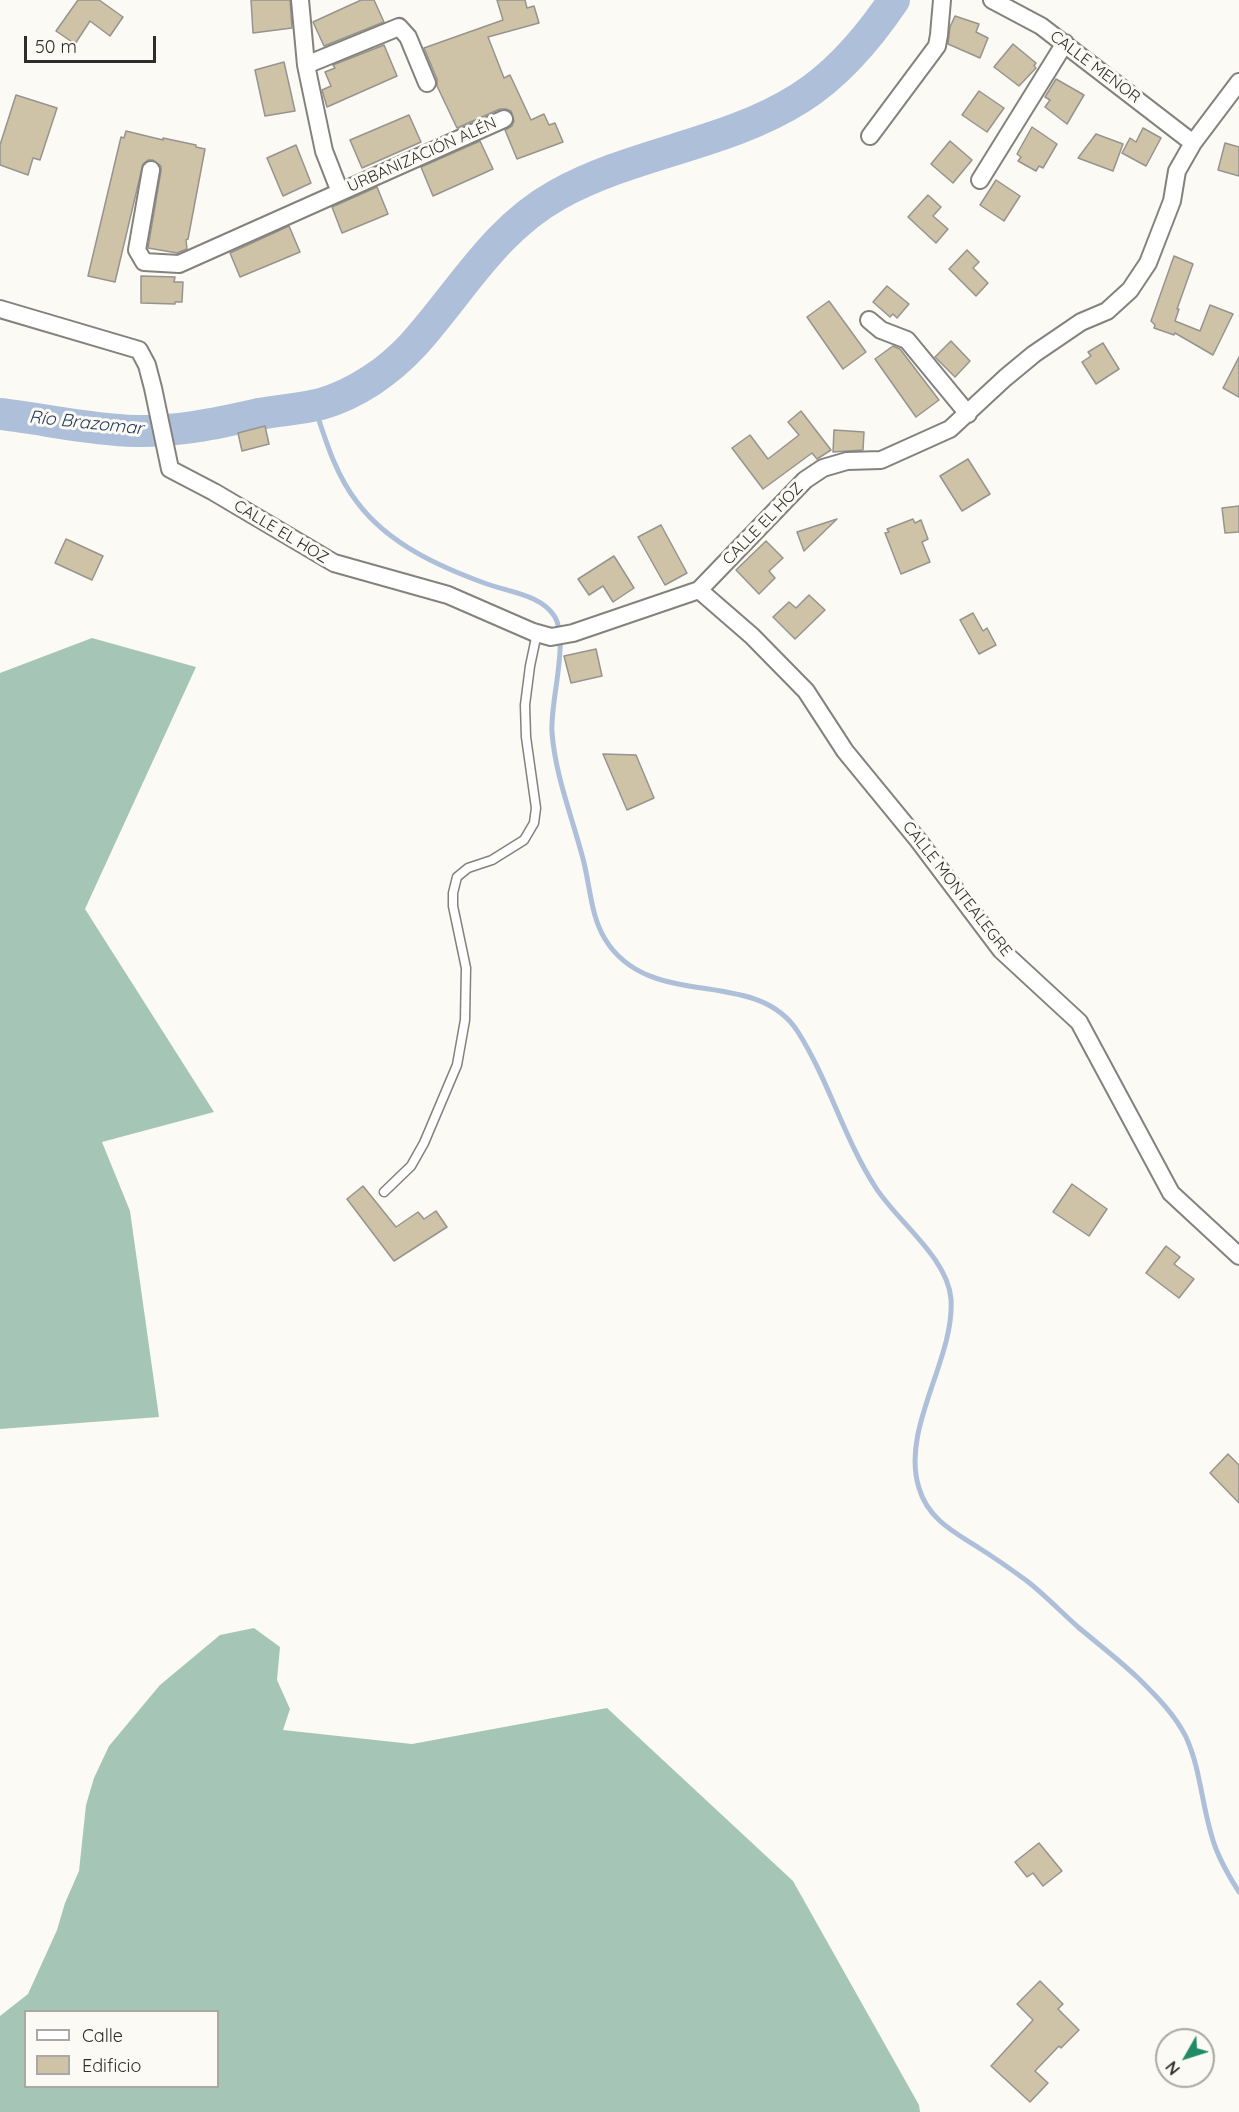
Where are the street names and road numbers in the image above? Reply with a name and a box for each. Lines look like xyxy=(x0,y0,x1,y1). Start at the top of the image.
street label: CALLE MENOR xyxy=(1046,27,1144,107)
street label: URBANIZACIÓN ALÉN xyxy=(344,113,500,197)
street label: CALLE EL HOZ xyxy=(719,479,807,569)
street label: CALLE EL HOZ xyxy=(230,496,332,568)
street label: CALLE MONTEALEGRE xyxy=(898,818,1016,960)

